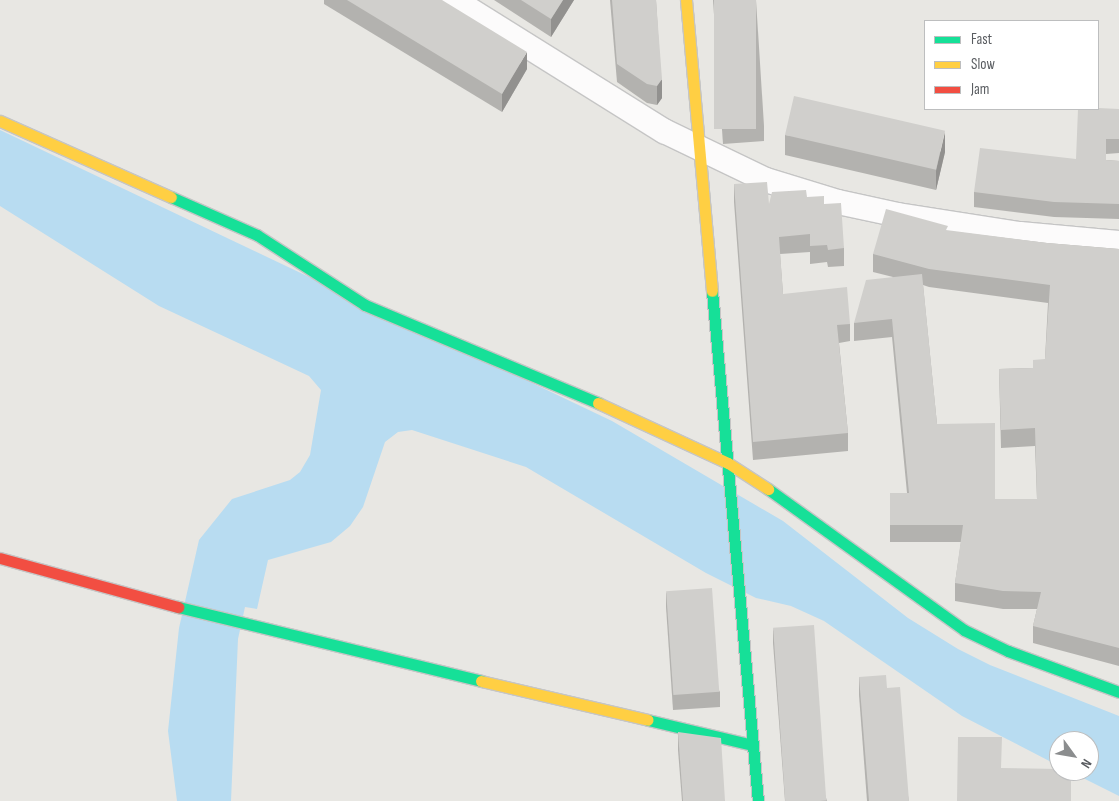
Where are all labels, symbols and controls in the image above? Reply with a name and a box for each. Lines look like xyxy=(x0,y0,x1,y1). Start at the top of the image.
legend xyxy=(924,20,1099,110)
text: Fast xyxy=(971,30,992,49)
text: Slow xyxy=(971,55,995,74)
text: Jam xyxy=(971,80,989,99)
north arrow xyxy=(1049,731,1099,781)
text: N xyxy=(1077,756,1095,771)

